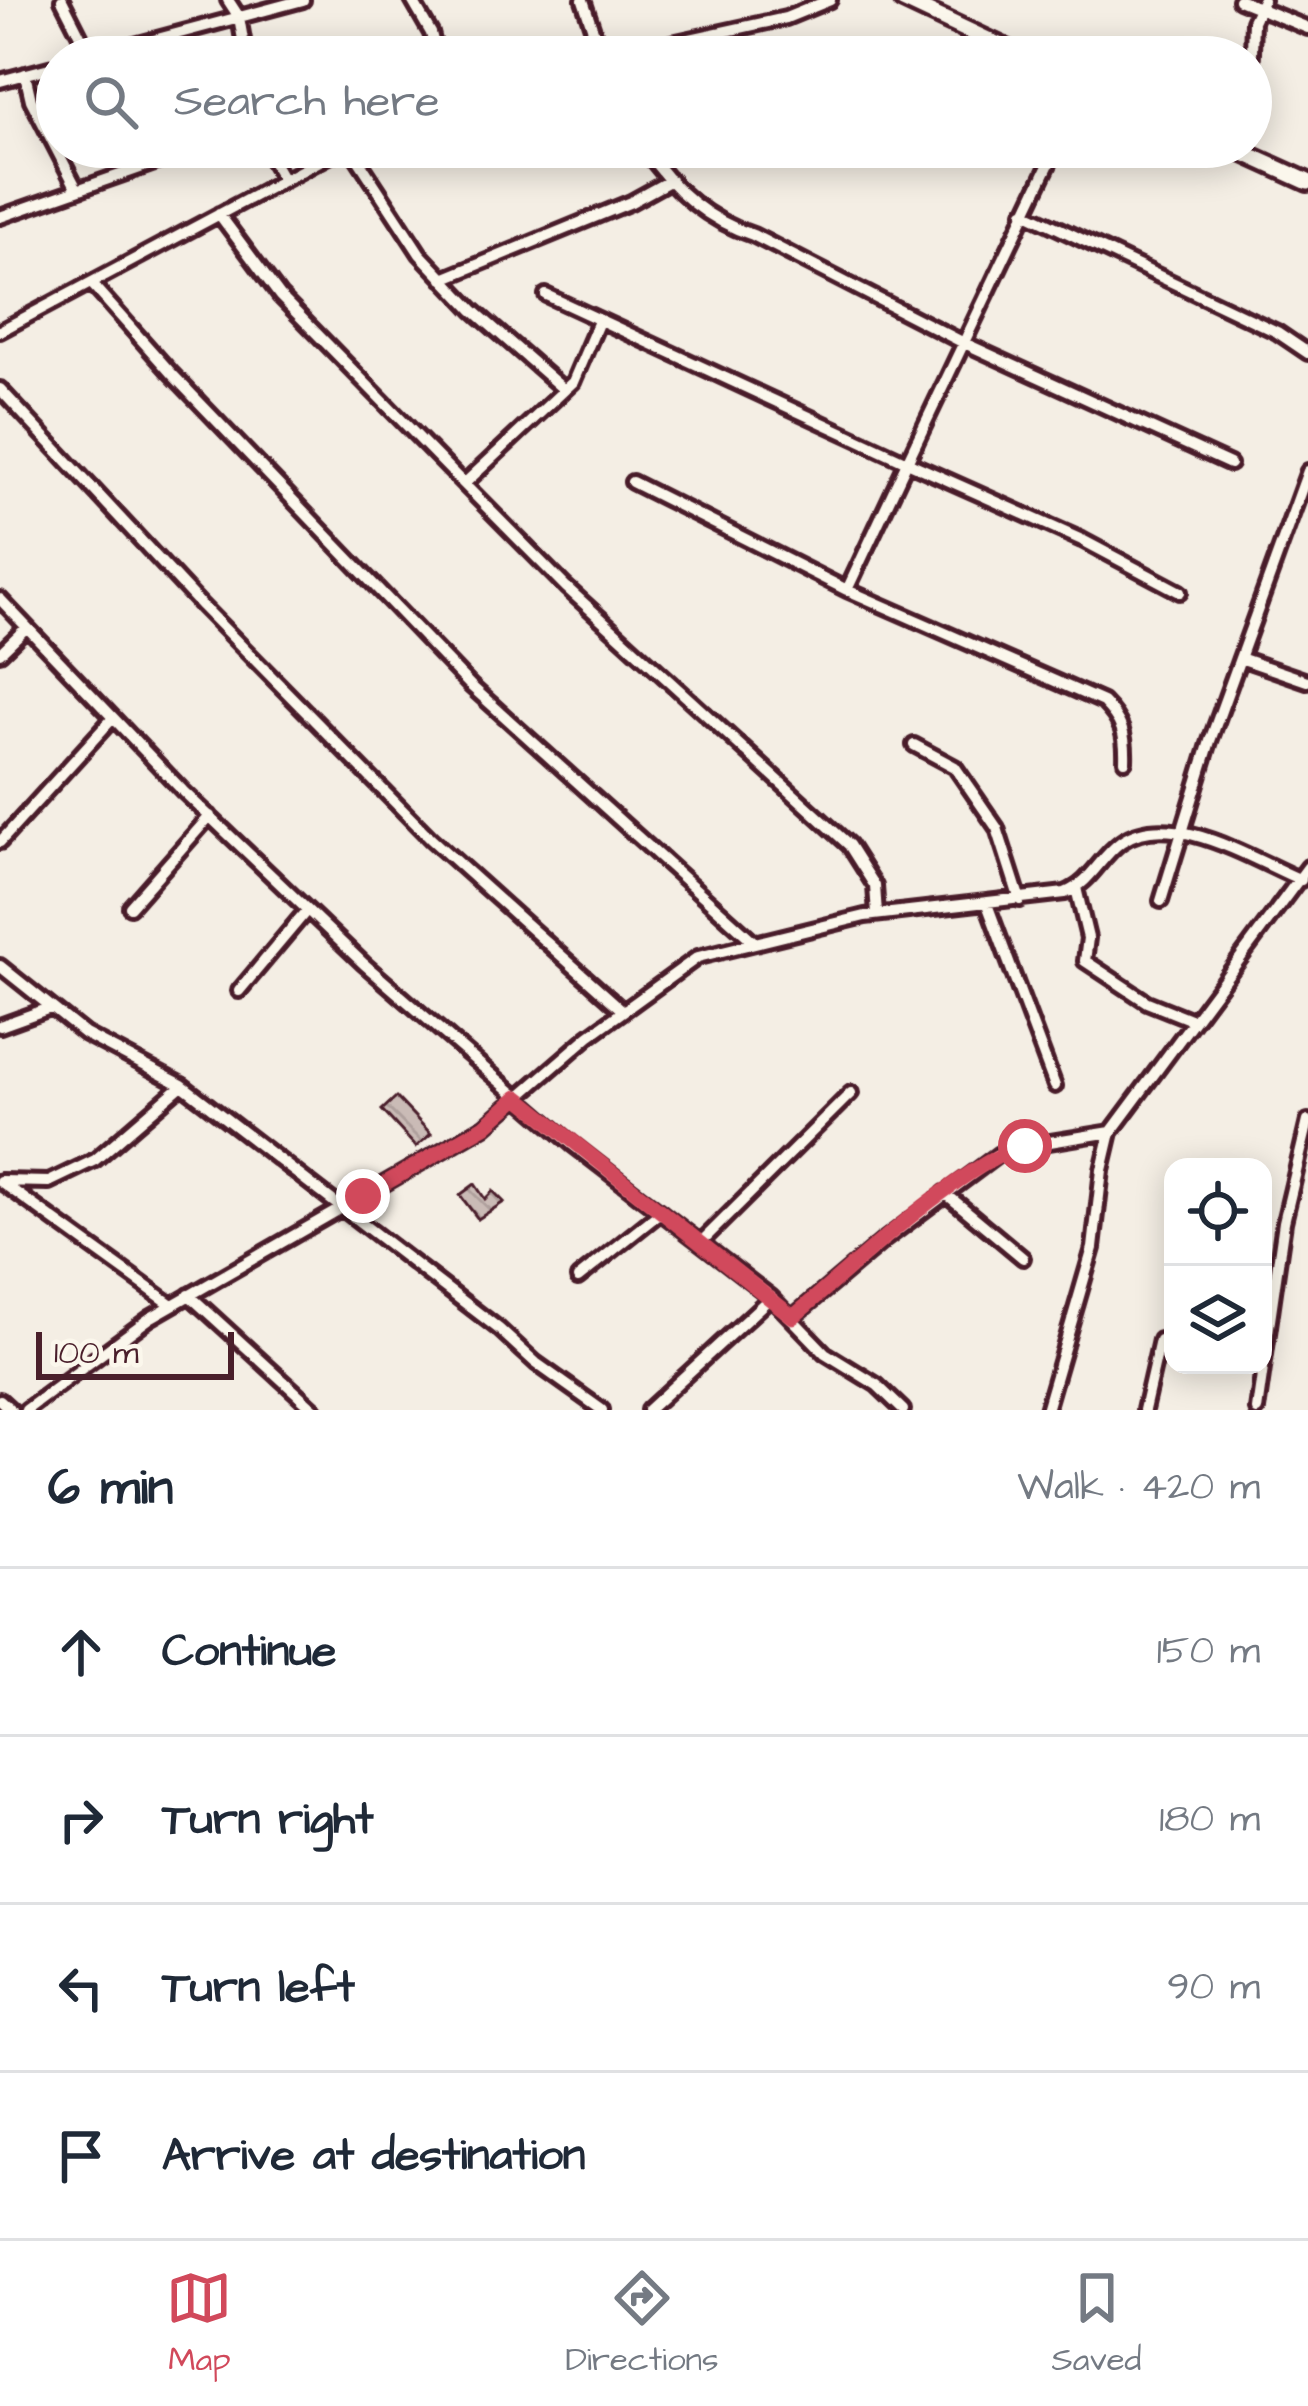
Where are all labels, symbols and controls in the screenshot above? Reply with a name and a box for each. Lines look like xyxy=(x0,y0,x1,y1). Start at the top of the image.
search box xyxy=(36,36,1272,168)
icon: search xyxy=(78,69,144,135)
text: Search here xyxy=(174,71,440,133)
route start xyxy=(998,1119,1052,1173)
map controls xyxy=(1164,1158,1272,1374)
button: locate xyxy=(1164,1158,1272,1266)
route end xyxy=(336,1169,390,1223)
button: layers xyxy=(1164,1266,1272,1374)
scale bar xyxy=(36,1326,234,1379)
text: 100 m xyxy=(54,1330,139,1376)
text: 6 min xyxy=(48,1453,173,1524)
text: Walk · 420 m xyxy=(1017,1461,1260,1515)
icon: ahead xyxy=(48,1619,114,1685)
text: Continue xyxy=(162,1621,336,1683)
text: 150 m xyxy=(1157,1625,1260,1679)
icon: right xyxy=(48,1787,114,1853)
text: Turn right xyxy=(162,1789,374,1851)
text: 180 m xyxy=(1159,1793,1260,1847)
icon: left xyxy=(48,1955,114,2021)
text: Turn left xyxy=(162,1957,355,2019)
text: 90 m xyxy=(1167,1961,1260,2015)
icon: arrive xyxy=(48,2123,114,2189)
text: Arrive at destination xyxy=(162,2125,585,2187)
tab: Map xyxy=(166,2265,232,2383)
tab: Directions xyxy=(565,2265,719,2383)
tab: Saved xyxy=(1052,2265,1142,2383)

